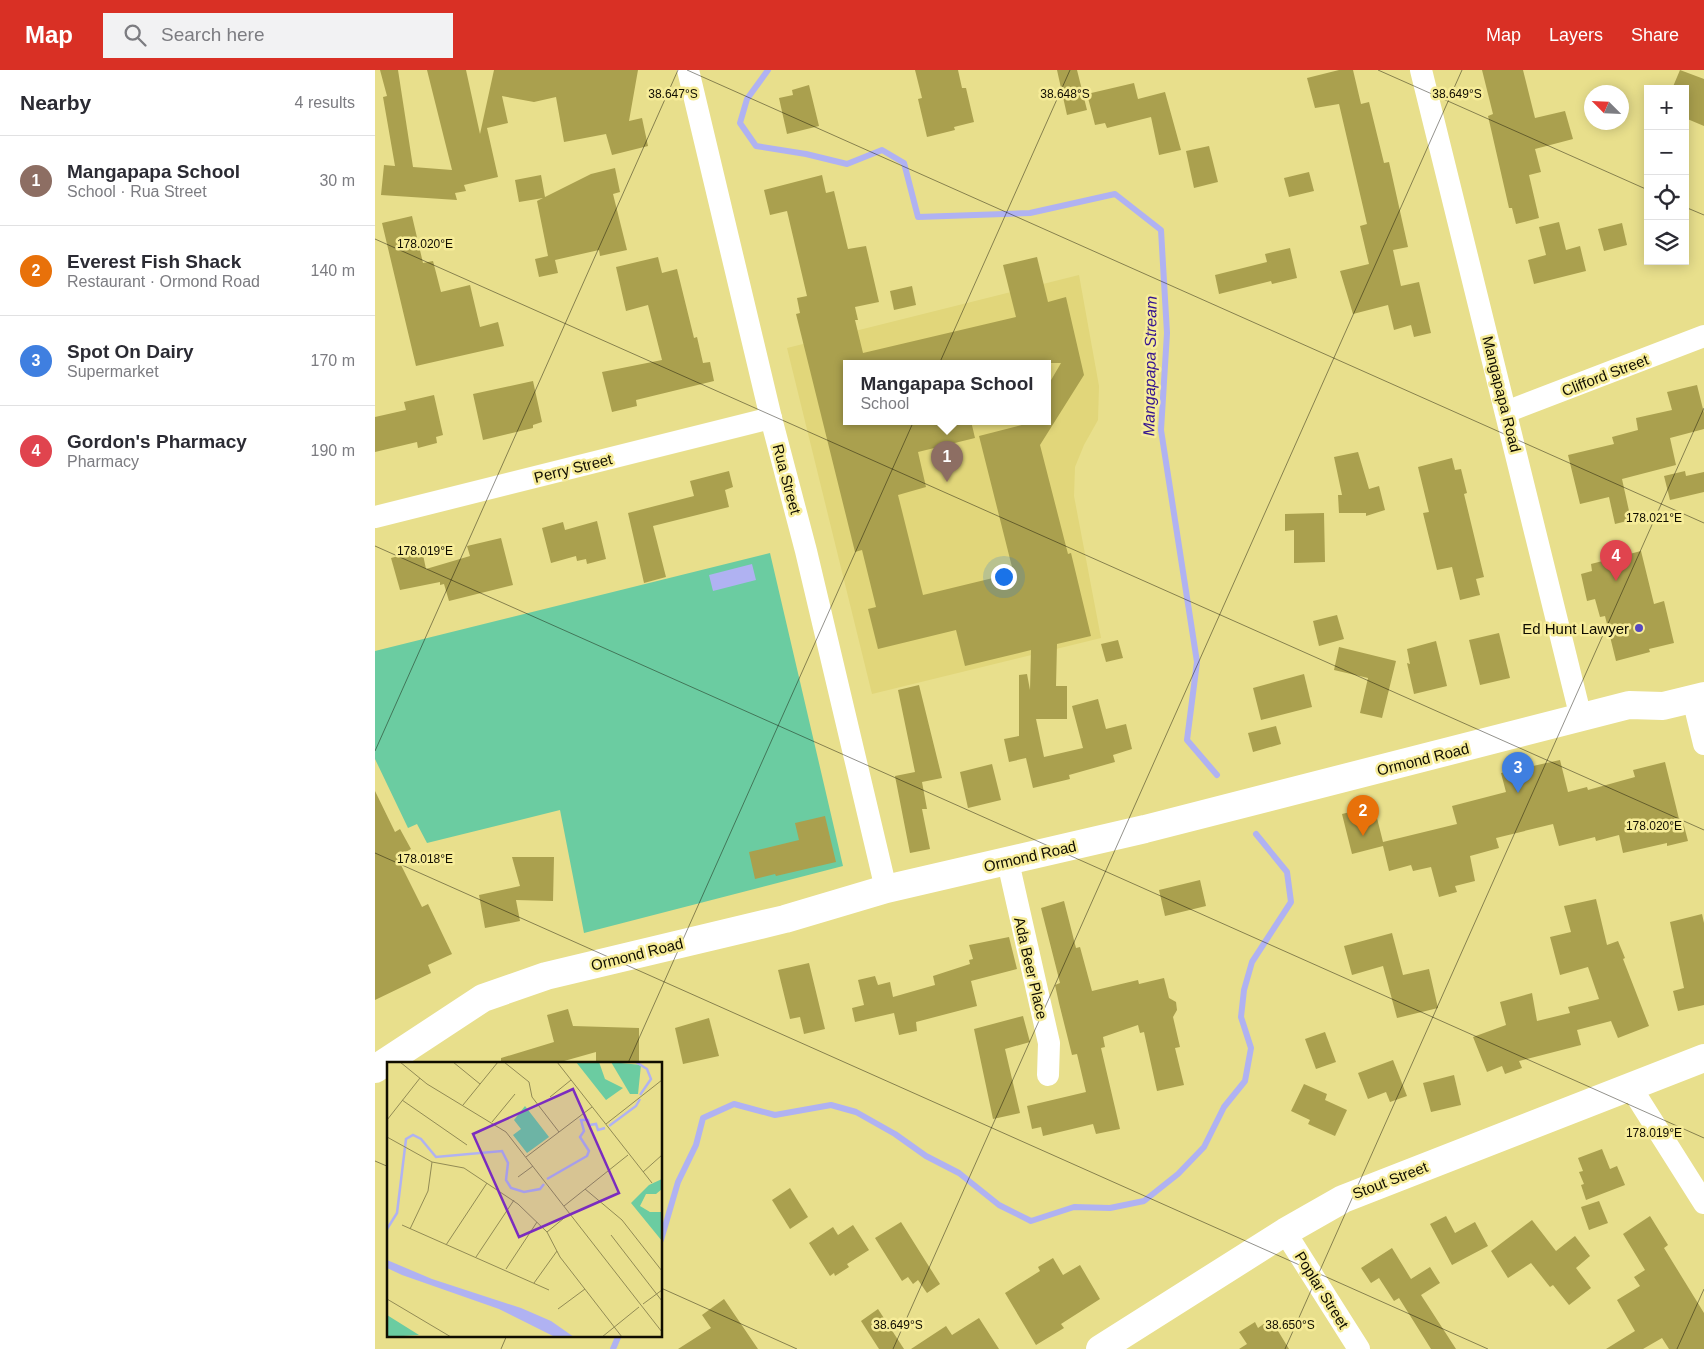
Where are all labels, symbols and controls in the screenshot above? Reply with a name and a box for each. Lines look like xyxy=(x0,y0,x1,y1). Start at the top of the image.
search box xyxy=(103,13,453,58)
text: Map xyxy=(25,21,73,48)
icon: search xyxy=(121,21,149,49)
text: Search here xyxy=(161,24,265,45)
text: Map xyxy=(1486,25,1521,45)
text: Layers xyxy=(1549,25,1603,45)
text: Share xyxy=(1631,25,1679,45)
north arrow xyxy=(1584,85,1629,130)
map controls xyxy=(1644,85,1689,265)
button: + xyxy=(1644,85,1689,130)
text: 38.647°S xyxy=(648,87,698,101)
text: 38.648°S xyxy=(1040,87,1090,101)
text: 38.649°S xyxy=(1432,87,1482,101)
text: Nearby xyxy=(20,91,91,114)
text: 4 results xyxy=(295,94,355,111)
button: − xyxy=(1644,130,1689,175)
text: Mangapapa School xyxy=(67,161,240,182)
text: 1 xyxy=(32,172,40,189)
text: 30 m xyxy=(319,172,355,189)
button: locate xyxy=(1644,175,1689,220)
text: School · Rua Street xyxy=(67,183,207,200)
button: layers xyxy=(1644,220,1689,265)
text: 178.020°E xyxy=(397,237,453,251)
text: Everest Fish Shack xyxy=(67,251,241,272)
text: 2 xyxy=(32,262,40,279)
text: 140 m xyxy=(311,262,355,279)
text: Restaurant · Ormond Road xyxy=(67,273,260,290)
water label: Mangapapa Stream xyxy=(1140,296,1160,436)
street label: Mangapapa Road xyxy=(1479,334,1525,454)
text: Spot On Dairy xyxy=(67,341,194,362)
street label: Clifford Street xyxy=(1559,350,1651,399)
text: 3 xyxy=(32,352,40,369)
text: 170 m xyxy=(311,352,355,369)
popup xyxy=(843,360,1051,425)
text: Supermarket xyxy=(67,363,159,380)
text: Mangapapa School xyxy=(860,373,1034,394)
text: School xyxy=(860,395,909,412)
text: Gordon's Pharmacy xyxy=(67,431,247,452)
pin: 1 xyxy=(931,441,963,482)
text: 4 xyxy=(32,442,40,459)
text: 190 m xyxy=(311,442,355,459)
street label: Rua Street xyxy=(770,442,805,517)
street label: Perry Street xyxy=(532,450,615,486)
text: Pharmacy xyxy=(67,453,139,470)
text: 178.021°E xyxy=(1626,511,1682,525)
pin: 4 xyxy=(1600,540,1632,581)
text: 178.019°E xyxy=(397,544,453,558)
your location xyxy=(991,564,1017,590)
place label: Ed Hunt Lawyer xyxy=(1522,620,1629,637)
marker: Ed Hunt Lawyer xyxy=(1633,622,1645,634)
street label: Ormond Road xyxy=(1375,739,1471,779)
pin: 3 xyxy=(1502,752,1534,793)
pin: 2 xyxy=(1347,795,1379,836)
text: 178.020°E xyxy=(1626,819,1682,833)
street label: Ormond Road xyxy=(982,837,1078,875)
text: 178.018°E xyxy=(397,852,453,866)
street label: Ada Beer Place xyxy=(1011,915,1051,1021)
street label: Ormond Road xyxy=(589,934,685,974)
inset map xyxy=(387,1062,663,1336)
text: 178.019°E xyxy=(1626,1126,1682,1140)
street label: Stout Street xyxy=(1350,1158,1431,1202)
street label: Poplar Street xyxy=(1292,1248,1353,1332)
text: 38.649°S xyxy=(873,1318,923,1332)
text: 38.650°S xyxy=(1265,1318,1315,1332)

